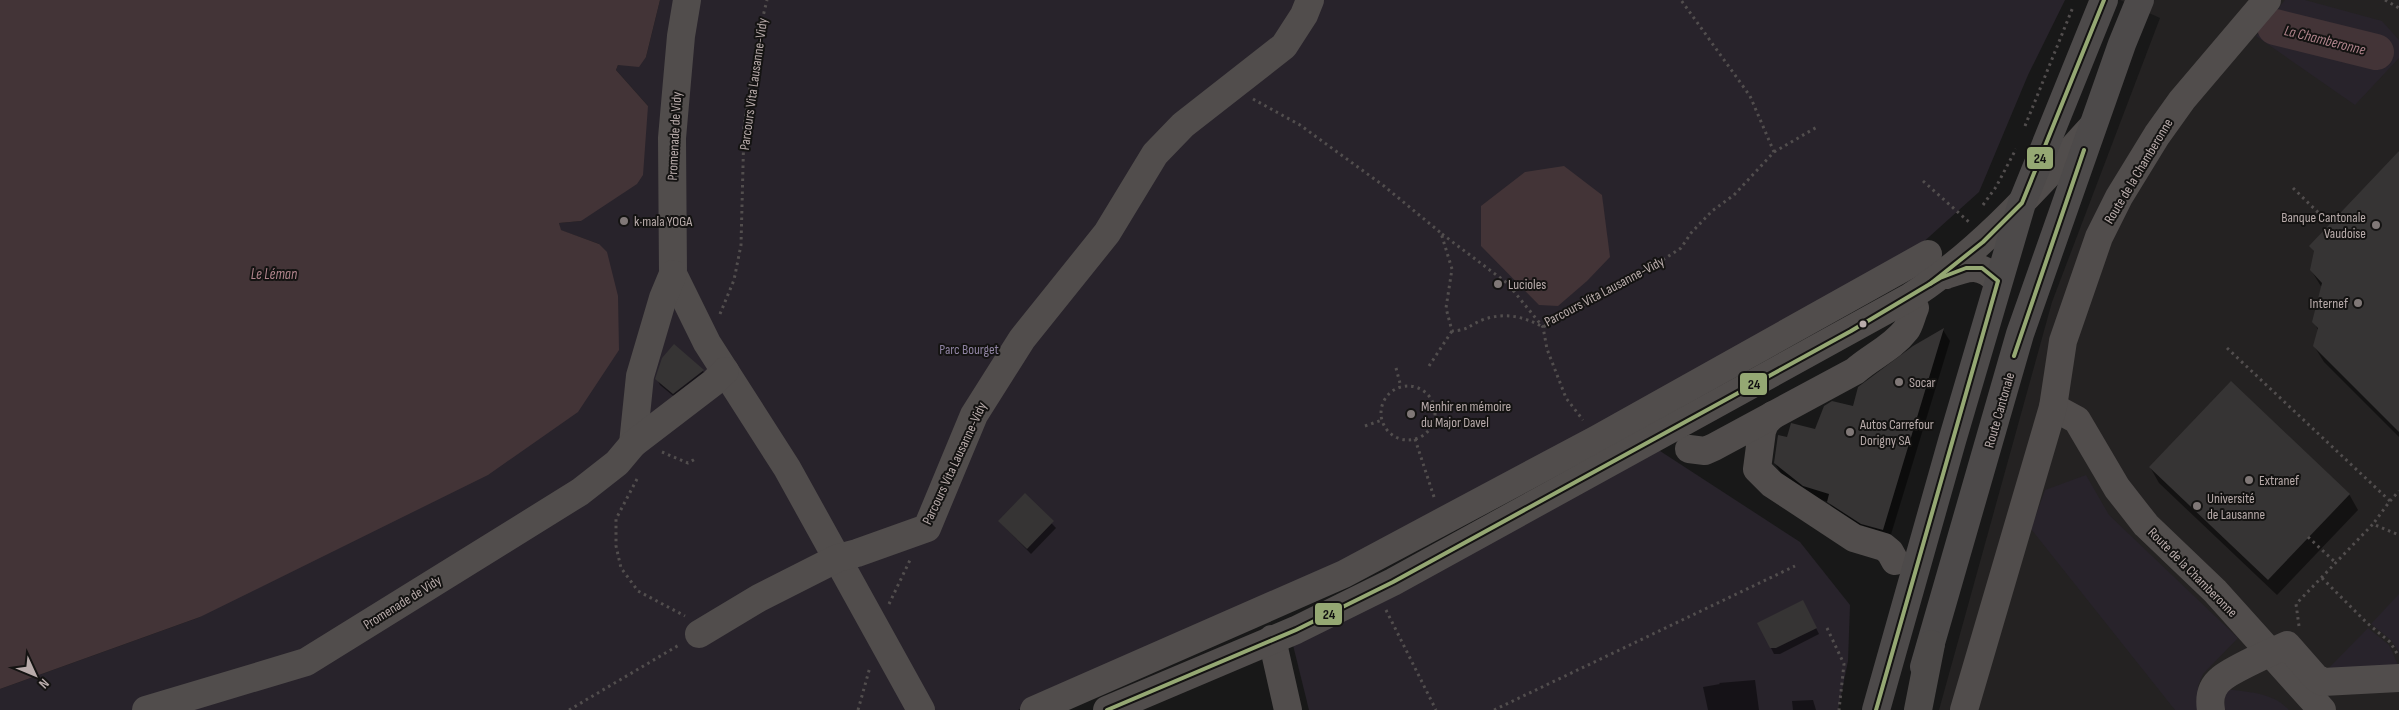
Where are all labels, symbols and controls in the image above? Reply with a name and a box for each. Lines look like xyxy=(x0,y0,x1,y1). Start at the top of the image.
street label: Parcours Vita Lausanne-Vidy xyxy=(736,16,771,151)
water label: La Chamberonne xyxy=(2282,21,2368,60)
street label: Promenade de Vidy xyxy=(664,91,685,181)
street label: Route de la Chamberonne xyxy=(2100,116,2177,227)
line badge: 24 xyxy=(2026,146,2054,170)
text: 24 xyxy=(2034,150,2047,167)
place label: Banque Cantonale Vaudoise xyxy=(2281,209,2366,242)
place label: k·mala YOGA xyxy=(634,213,693,230)
marker: k·mala YOGA xyxy=(618,215,630,227)
marker: Banque Cantonale Vaudoise xyxy=(2370,219,2382,231)
street label: Parcours Vita Lausanne-Vidy xyxy=(1541,252,1668,330)
water label: Le Léman xyxy=(251,265,297,284)
place label: Lucioles xyxy=(1508,276,1546,293)
marker: Lucioles xyxy=(1492,278,1504,290)
place label: Internef xyxy=(2310,295,2349,312)
marker: Internef xyxy=(2352,297,2364,309)
unlabelled marker xyxy=(1858,319,1868,329)
park label: Parc Bourget xyxy=(939,341,999,358)
street label: Route Cantonale xyxy=(1981,371,2018,450)
line badge: 24 xyxy=(1739,372,1768,396)
place label: Socar xyxy=(1909,374,1936,391)
text: 24 xyxy=(1748,376,1761,393)
marker: Socar xyxy=(1893,376,1905,388)
place label: Menhir en mémoire du Major Davel xyxy=(1421,398,1511,431)
street label: Parcours Vita Lausanne-Vidy xyxy=(919,399,991,527)
marker: Menhir en mémoire du Major Davel xyxy=(1405,408,1417,420)
place label: Autos Carrefour Dorigny SA xyxy=(1859,416,1934,449)
marker: Autos Carrefour Dorigny SA xyxy=(1844,426,1856,438)
place label: Extranef xyxy=(2259,472,2300,489)
marker: Extranef xyxy=(2243,474,2255,486)
place label: Université de Lausanne xyxy=(2207,490,2265,523)
marker: Université de Lausanne xyxy=(2191,500,2203,512)
street label: Route de la Chamberonne xyxy=(2144,524,2241,621)
street label: Promenade de Vidy xyxy=(360,571,445,633)
line badge: 24 xyxy=(1314,602,1343,626)
text: 24 xyxy=(1323,606,1336,623)
north arrow xyxy=(10,650,60,700)
text: N xyxy=(35,675,53,692)

